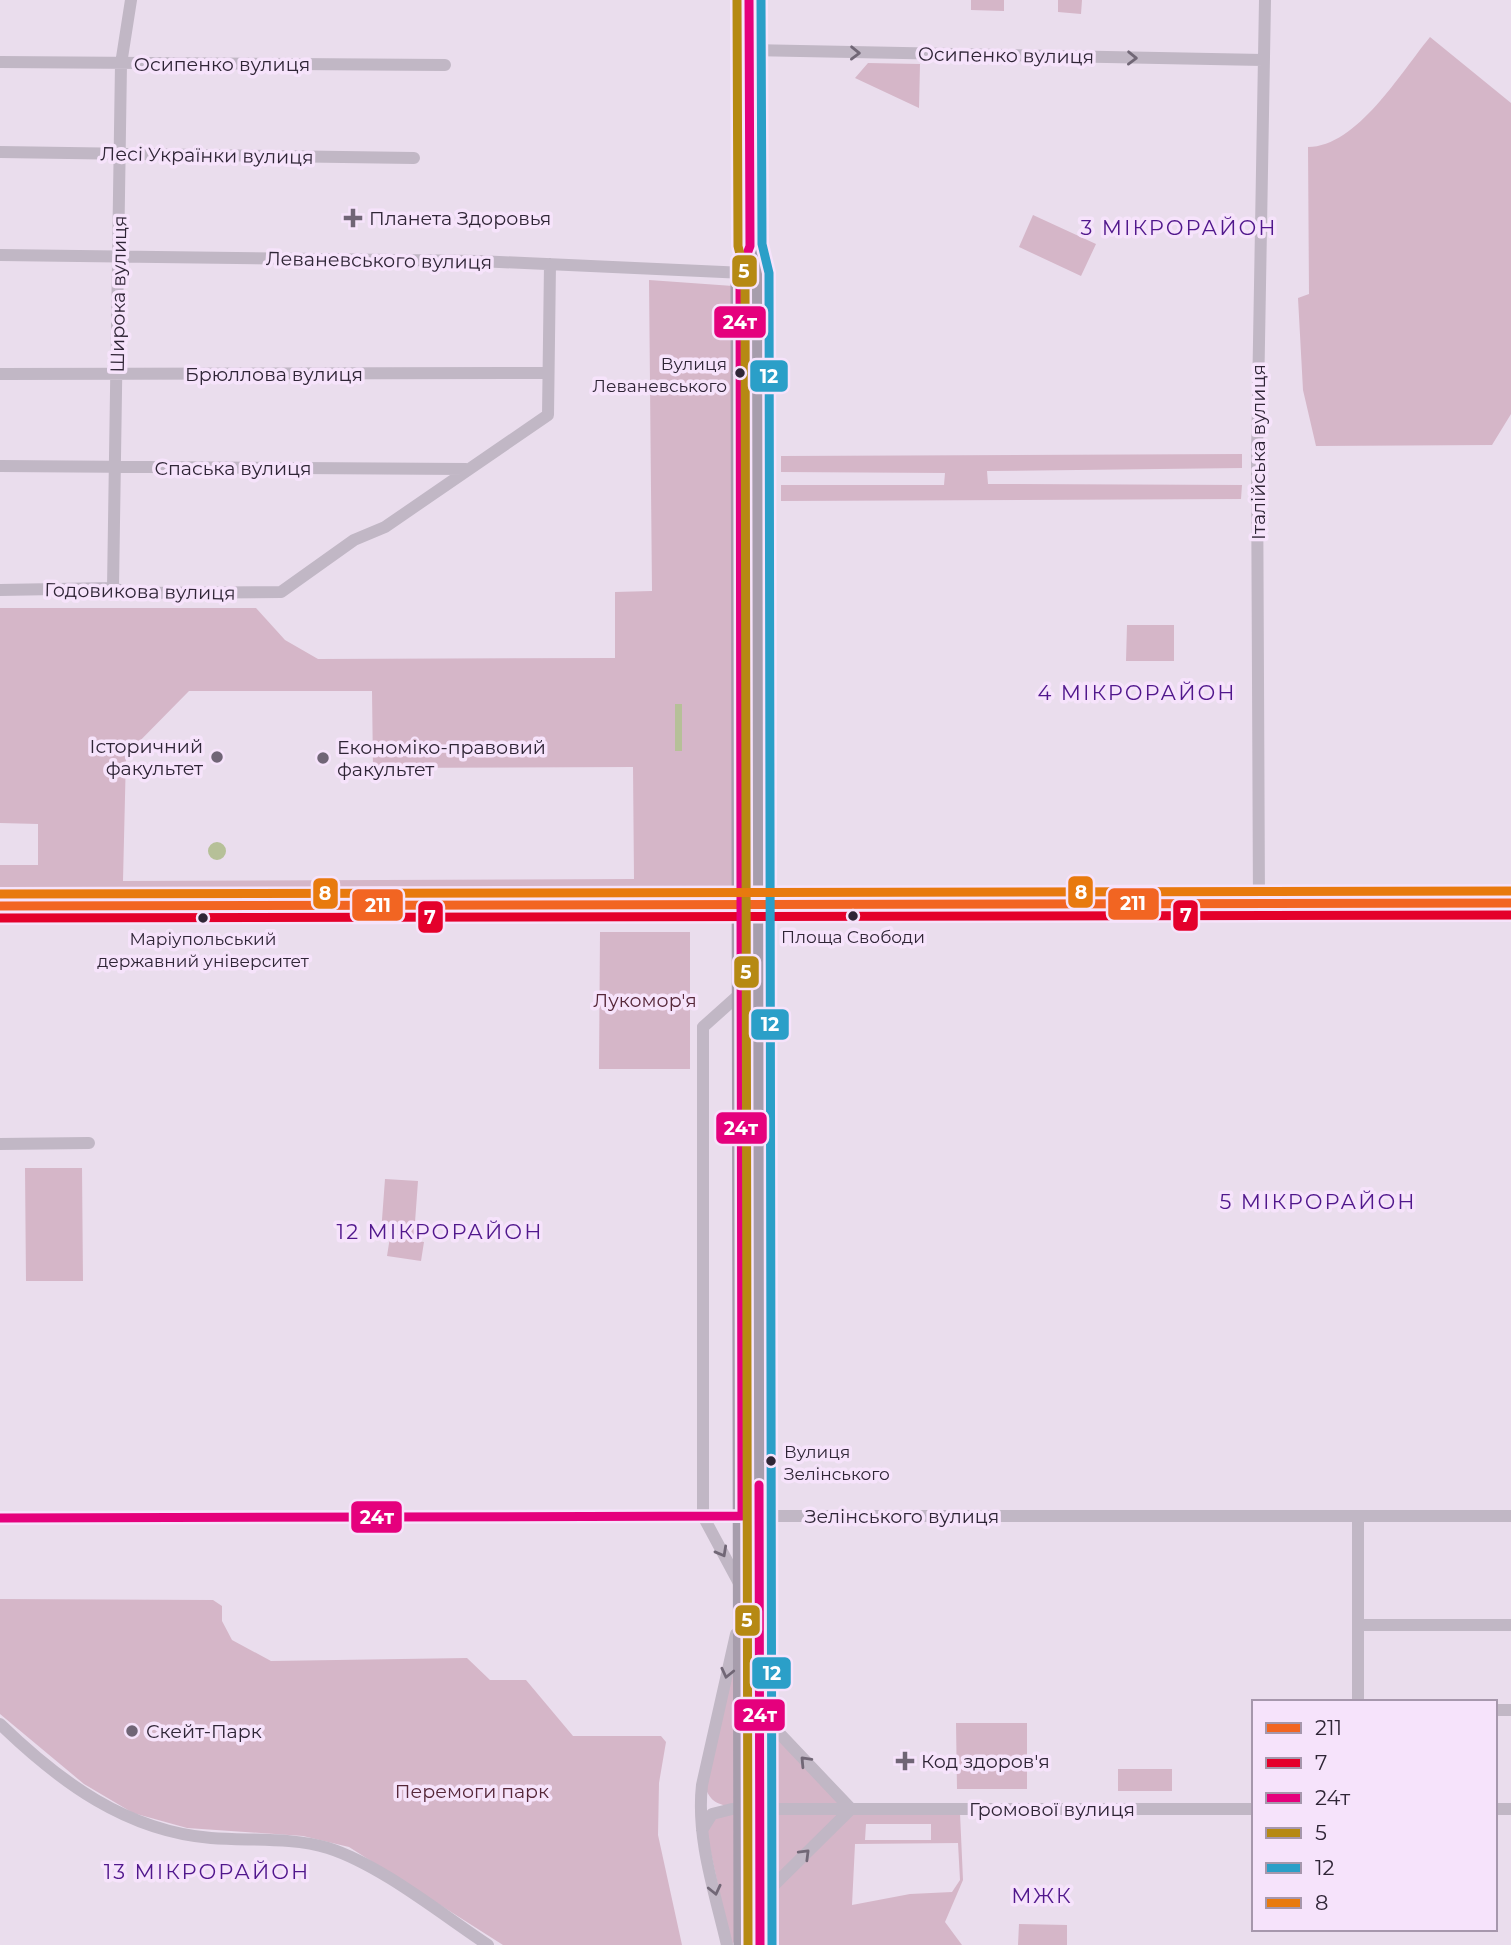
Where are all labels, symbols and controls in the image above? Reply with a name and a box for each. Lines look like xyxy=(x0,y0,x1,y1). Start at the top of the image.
street label: Осипенко вулиця xyxy=(918,42,1094,69)
one-way arrow xyxy=(850,45,861,60)
one-way arrow xyxy=(1127,50,1137,66)
street label: Осипенко вулиця xyxy=(134,53,310,76)
street label: Лесі Українки вулиця xyxy=(100,142,314,169)
place label: Планета Здоровья xyxy=(369,207,551,230)
marker: Планета Здоровья xyxy=(343,208,363,228)
street label: Широка вулиця xyxy=(106,215,131,373)
district label: 3 МІКРОРАЙОН xyxy=(1080,215,1278,240)
street label: Леваневського вулиця xyxy=(266,247,492,274)
line badge: 5 xyxy=(731,254,758,288)
text: 5 xyxy=(738,260,750,283)
line badge: 24т xyxy=(713,305,767,339)
text: 24т xyxy=(723,311,758,334)
place label: Вулиця Леваневського xyxy=(593,354,727,396)
line badge: 12 xyxy=(749,359,789,393)
street label: Брюллова вулиця xyxy=(185,363,363,386)
street label: Італійська вулиця xyxy=(1247,364,1270,540)
text: 12 xyxy=(760,365,778,388)
marker: Вулиця Леваневського xyxy=(733,366,747,380)
street label: Спаська вулиця xyxy=(154,457,312,480)
street label: Годовикова вулиця xyxy=(44,578,236,605)
district label: 4 МІКРОРАЙОН xyxy=(1037,680,1237,705)
place label: Історичний факультет xyxy=(90,735,203,780)
place label: Економіко-правовий факультет xyxy=(337,736,546,781)
marker: Історичний факультет xyxy=(209,749,225,765)
marker: Економіко-правовий факультет xyxy=(315,750,331,766)
line badge: 8 xyxy=(1067,875,1094,909)
line badge: 8 xyxy=(312,877,339,910)
text: 8 xyxy=(1075,881,1087,904)
text: 8 xyxy=(319,882,331,905)
line badge: 211 xyxy=(1107,887,1160,921)
line badge: 211 xyxy=(351,888,404,922)
text: 211 xyxy=(1120,892,1146,915)
text: 211 xyxy=(365,894,391,917)
line badge: 7 xyxy=(1172,899,1199,932)
line badge: 7 xyxy=(417,900,444,934)
text: 7 xyxy=(1180,904,1192,927)
text: 7 xyxy=(424,906,436,929)
marker: Площа Свободи xyxy=(846,909,860,923)
marker: Маріупольський державний університет xyxy=(196,911,210,925)
place label: Площа Свободи xyxy=(781,927,925,947)
place label: Маріупольський державний університет xyxy=(97,929,309,971)
line badge: 5 xyxy=(733,955,760,989)
text: 5 xyxy=(740,961,752,984)
park label: Лукомор'я xyxy=(593,989,697,1012)
line badge: 12 xyxy=(750,1008,790,1041)
text: 12 xyxy=(761,1013,779,1036)
line badge: 24т xyxy=(715,1111,768,1145)
text: 24т xyxy=(724,1117,759,1140)
district label: 5 МІКРОРАЙОН xyxy=(1219,1189,1417,1214)
district label: 12 МІКРОРАЙОН xyxy=(337,1219,543,1244)
place label: Вулиця Зелінського xyxy=(784,1442,890,1484)
marker: Вулиця Зелінського xyxy=(764,1454,778,1468)
line badge: 24т xyxy=(350,1500,403,1534)
street label: Зелінського вулиця xyxy=(805,1505,999,1528)
text: 24т xyxy=(360,1506,395,1529)
one-way arrow xyxy=(714,1545,728,1558)
line badge: 5 xyxy=(734,1604,761,1637)
text: 5 xyxy=(741,1609,753,1632)
line badge: 12 xyxy=(751,1656,792,1690)
text: 12 xyxy=(763,1662,781,1685)
one-way arrow xyxy=(721,1667,736,1679)
line badge: 24т xyxy=(733,1698,786,1732)
legend xyxy=(1252,1700,1497,1931)
text: 24т xyxy=(743,1704,778,1727)
text: 211 xyxy=(1315,1715,1342,1740)
place label: Скейт-Парк xyxy=(146,1720,262,1743)
marker: Скейт-Парк xyxy=(124,1723,140,1739)
place label: Код здоров'я xyxy=(921,1750,1050,1773)
text: 7 xyxy=(1315,1750,1327,1775)
marker: Код здоров'я xyxy=(895,1751,915,1771)
one-way arrow xyxy=(801,1756,814,1769)
park label: Перемоги парк xyxy=(395,1780,549,1803)
text: 24т xyxy=(1315,1785,1350,1810)
street label: Громової вулиця xyxy=(969,1798,1135,1821)
text: 5 xyxy=(1315,1820,1327,1845)
one-way arrow xyxy=(797,1850,810,1863)
text: 12 xyxy=(1315,1855,1335,1880)
district label: 13 МІКРОРАЙОН xyxy=(104,1859,310,1884)
one-way arrow xyxy=(706,1883,721,1895)
district label: МЖК xyxy=(1011,1883,1073,1908)
text: 8 xyxy=(1315,1890,1328,1915)

